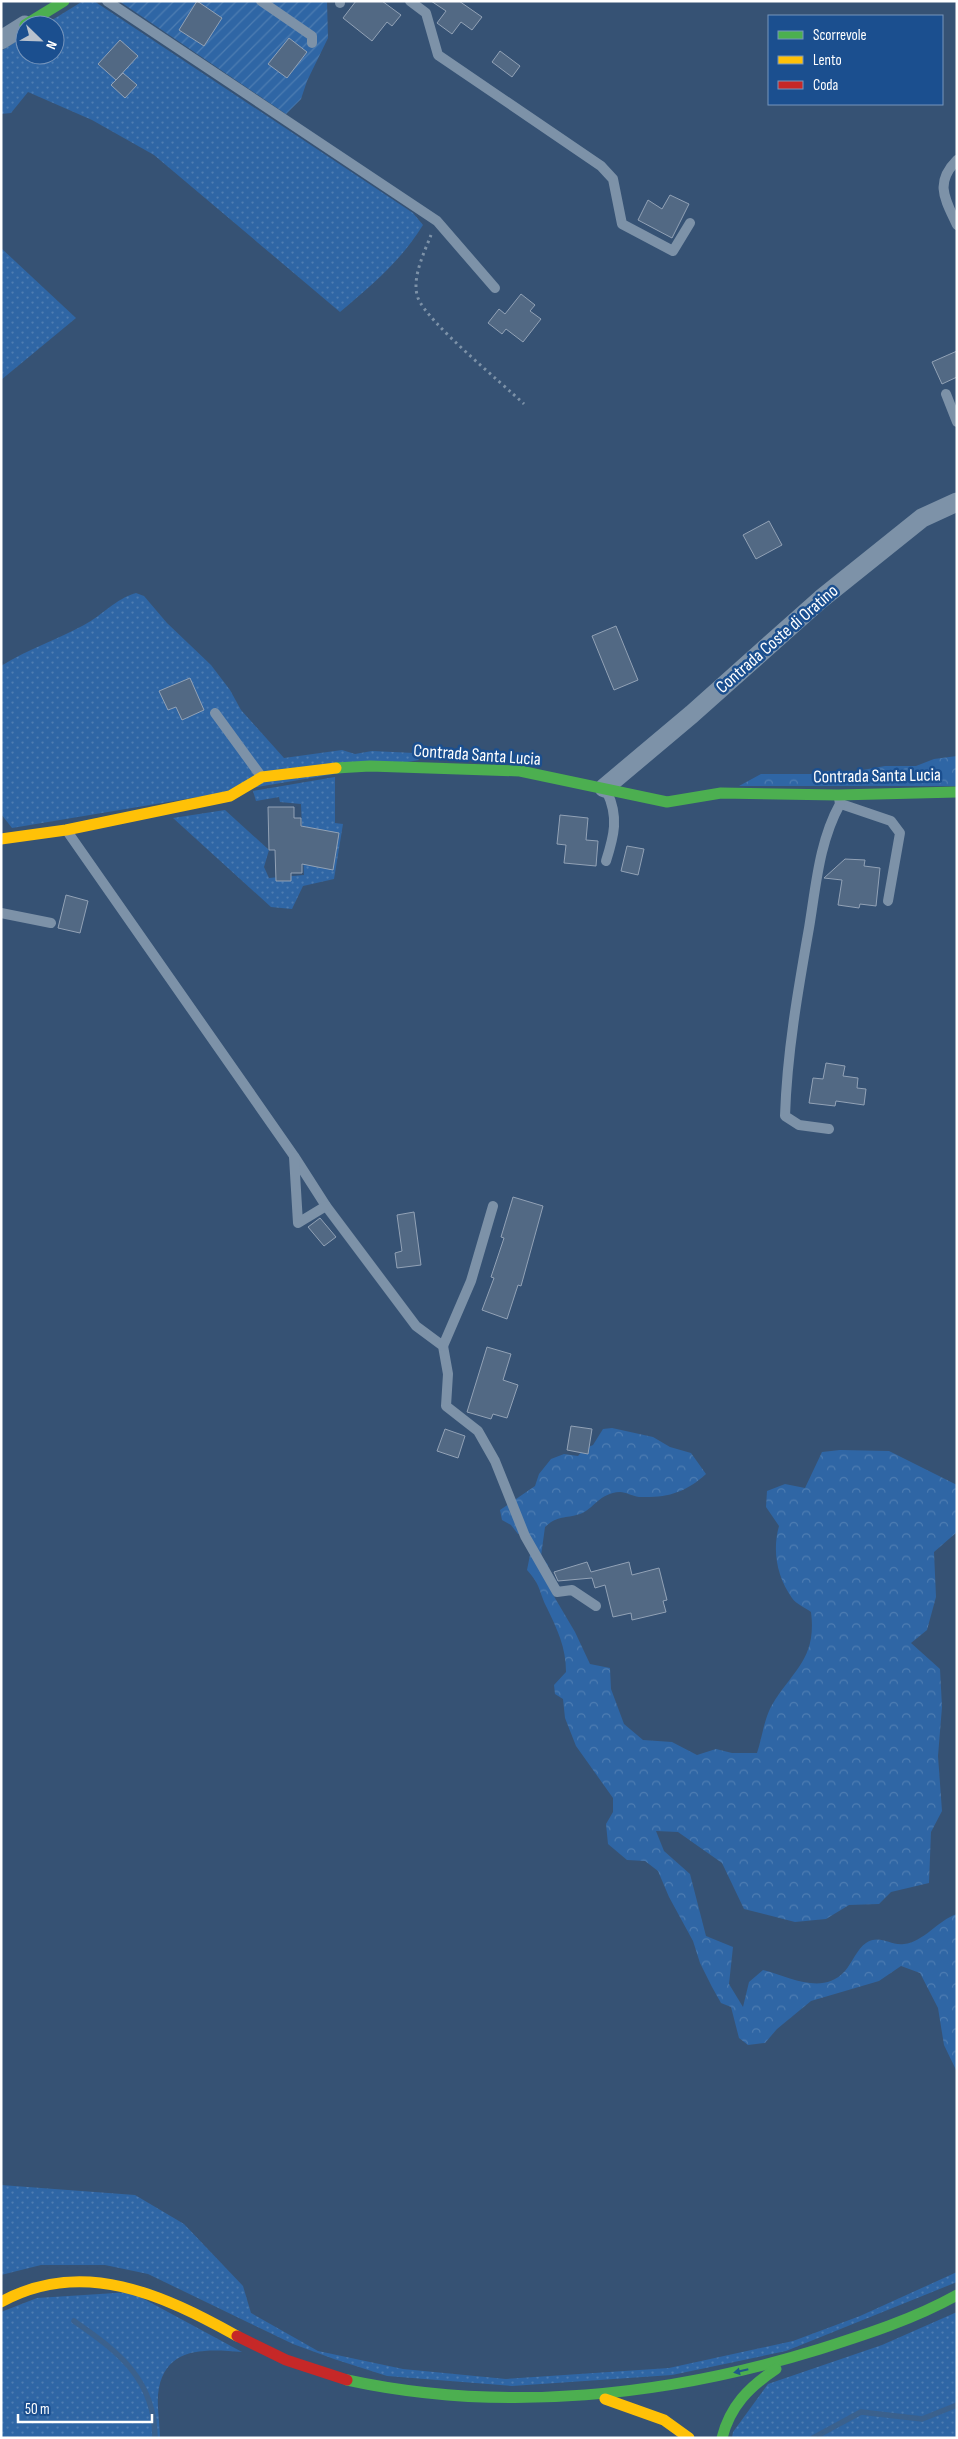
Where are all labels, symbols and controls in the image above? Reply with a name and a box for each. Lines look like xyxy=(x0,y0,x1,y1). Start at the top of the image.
north arrow xyxy=(15,15,65,65)
legend xyxy=(768,15,943,105)
text: Scorrevole xyxy=(813,26,867,45)
text: N xyxy=(42,38,61,52)
text: Lento xyxy=(813,51,842,70)
text: Coda xyxy=(813,76,839,95)
street label: Contrada Coste di Oratino xyxy=(712,580,842,698)
street label: Contrada Santa Lucia xyxy=(413,740,542,770)
street label: Contrada Santa Lucia xyxy=(813,764,941,788)
one-way arrow xyxy=(733,2367,748,2375)
scale bar xyxy=(18,2392,151,2424)
text: 50 m xyxy=(25,2400,50,2419)

